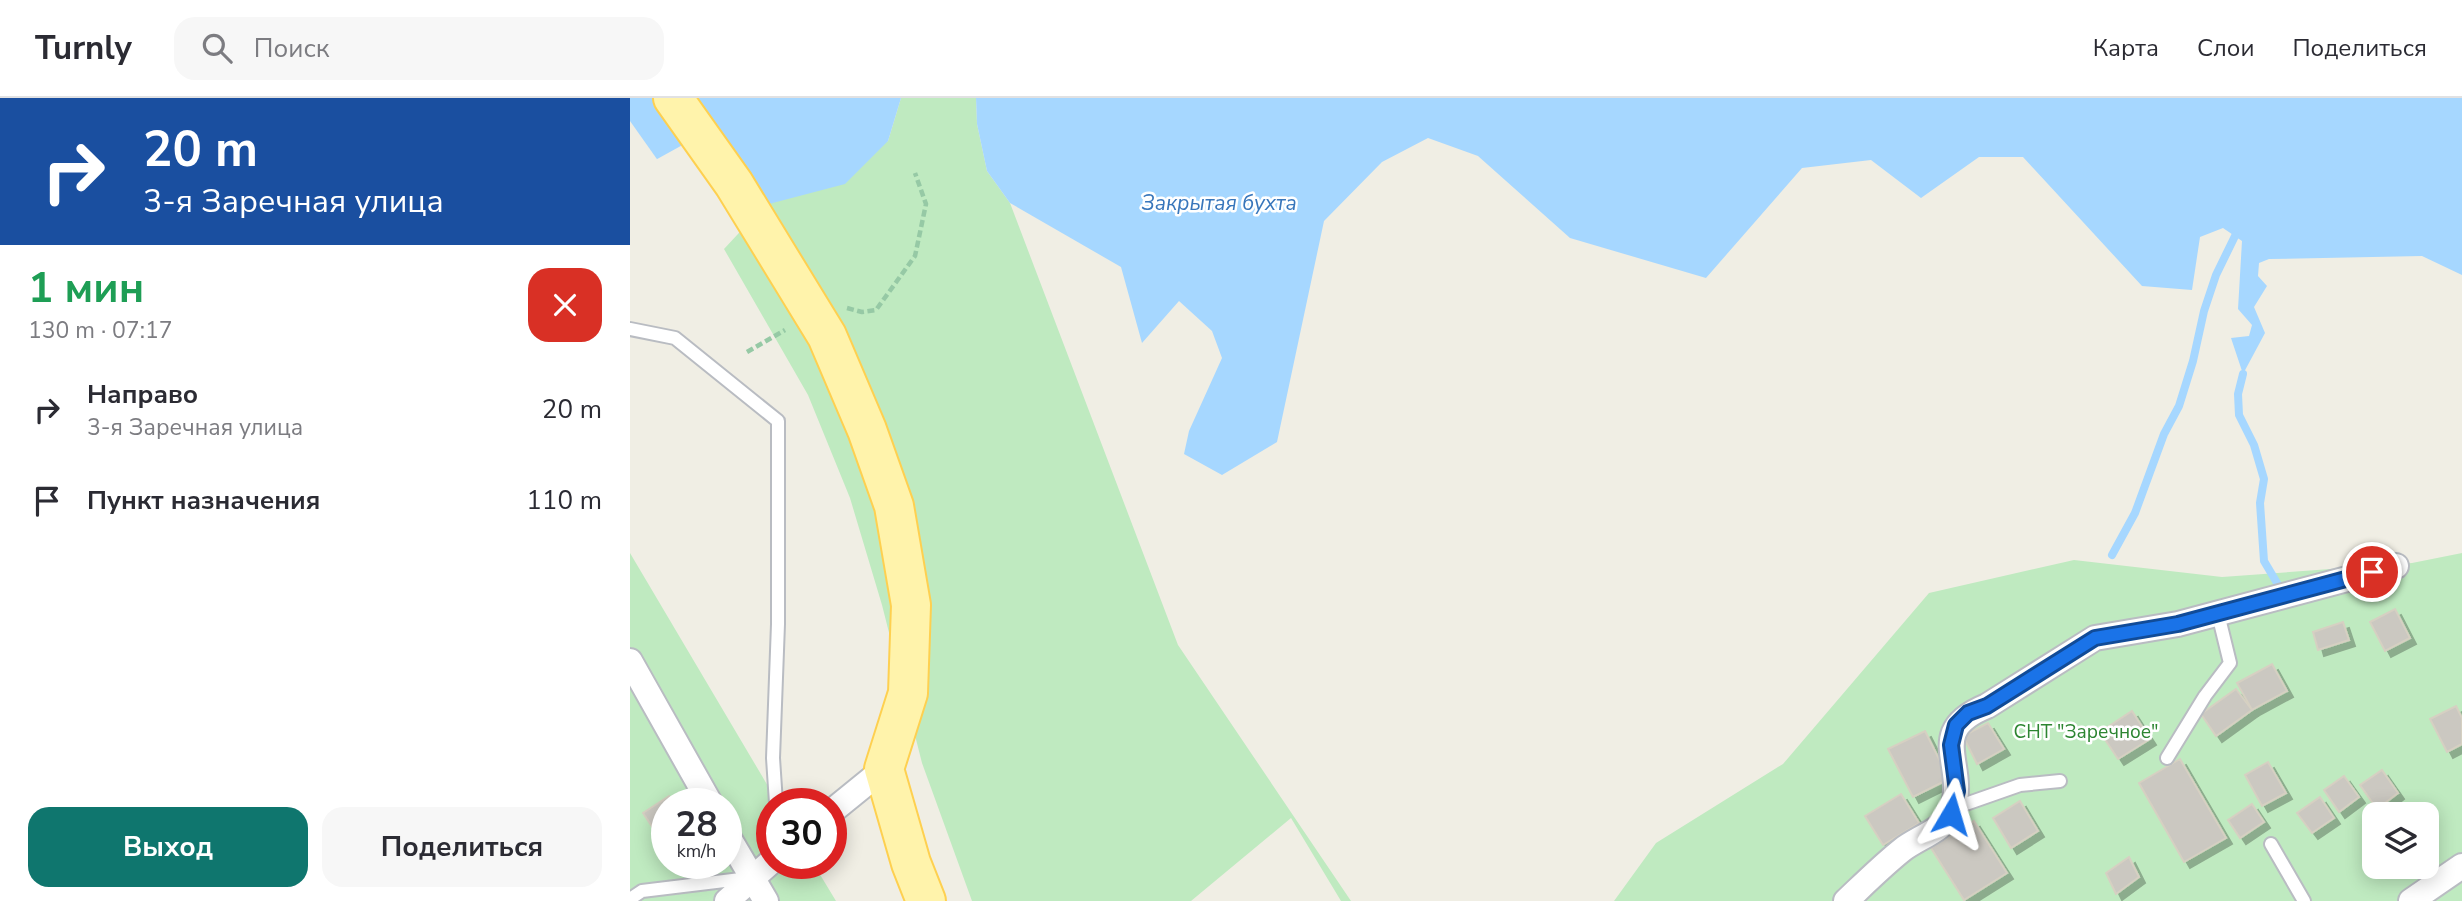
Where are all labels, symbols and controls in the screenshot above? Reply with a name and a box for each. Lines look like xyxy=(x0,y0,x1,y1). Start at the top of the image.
search box xyxy=(174,17,664,80)
text: Turnly xyxy=(35,26,132,71)
icon: search xyxy=(198,29,236,67)
text: Поиск xyxy=(254,31,329,66)
text: Карта xyxy=(2093,32,2159,64)
text: Слои xyxy=(2197,32,2254,64)
text: Поделиться xyxy=(2292,32,2427,64)
text: 20 m xyxy=(143,116,258,183)
icon: right xyxy=(28,126,119,217)
text: 3-я Заречная улица xyxy=(143,180,444,223)
water label: Закрытая бухта xyxy=(1141,189,1297,217)
text: 1 мин xyxy=(28,260,144,317)
button: close xyxy=(528,268,602,342)
text: 130 m · 07:17 xyxy=(28,315,173,346)
text: Направо xyxy=(87,377,198,412)
icon: right xyxy=(28,391,66,429)
text: 20 m xyxy=(542,392,602,427)
text: 3-я Заречная улица xyxy=(87,412,303,443)
icon: arrive xyxy=(28,482,66,520)
text: Пункт назначения xyxy=(87,483,320,518)
text: 110 m xyxy=(526,483,602,518)
pin xyxy=(2342,542,2402,602)
icon: arrive xyxy=(2353,553,2391,591)
park label: СНТ "Заречное" xyxy=(2013,719,2159,745)
position arrow xyxy=(1914,777,1988,851)
speed limit sign: 30 xyxy=(756,788,847,879)
text: 28 xyxy=(675,801,718,848)
map controls xyxy=(2362,802,2439,879)
button: layers xyxy=(2362,802,2439,879)
button: Выход xyxy=(28,807,308,887)
button: Поделиться xyxy=(322,807,602,887)
text: km/h xyxy=(677,839,716,863)

